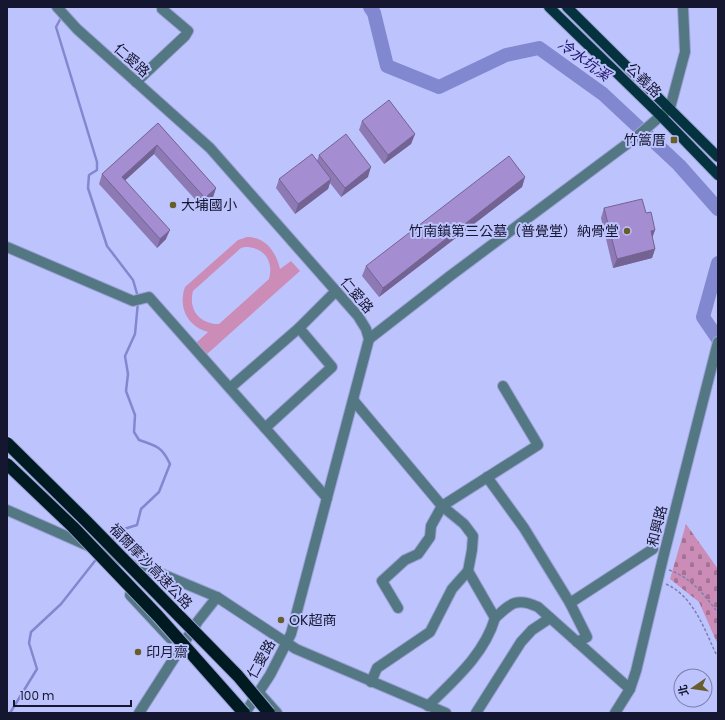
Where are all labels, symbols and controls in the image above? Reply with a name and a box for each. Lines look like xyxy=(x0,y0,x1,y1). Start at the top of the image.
water label: 冷水坑溪 xyxy=(554,33,616,87)
street label: 仁愛路 xyxy=(110,39,154,81)
street label: 公義路 xyxy=(622,58,666,102)
place label: 竹篙厝 xyxy=(624,130,666,150)
marker: 竹篙厝 xyxy=(669,135,679,145)
place label: 大埔國小 xyxy=(181,195,237,215)
marker: 大埔國小 xyxy=(168,200,178,210)
place label: 竹南鎮第三公墓（普覺堂）納骨堂 xyxy=(409,221,619,241)
marker: 竹南鎮第三公墓（普覺堂）納骨堂 xyxy=(622,226,632,236)
street label: 仁愛路 xyxy=(336,272,378,318)
street label: 和興路 xyxy=(642,503,672,549)
street label: 福爾摩沙高速公路 xyxy=(105,519,197,613)
place label: OK超商 xyxy=(289,610,336,630)
marker: OK超商 xyxy=(276,615,286,625)
street label: 仁愛路 xyxy=(242,636,280,682)
place label: 印月齋 xyxy=(146,642,188,662)
marker: 印月齋 xyxy=(133,647,143,657)
north arrow xyxy=(673,668,713,708)
scale bar xyxy=(14,682,131,708)
text: 北 xyxy=(674,683,692,697)
text: 100 m xyxy=(20,687,54,704)

